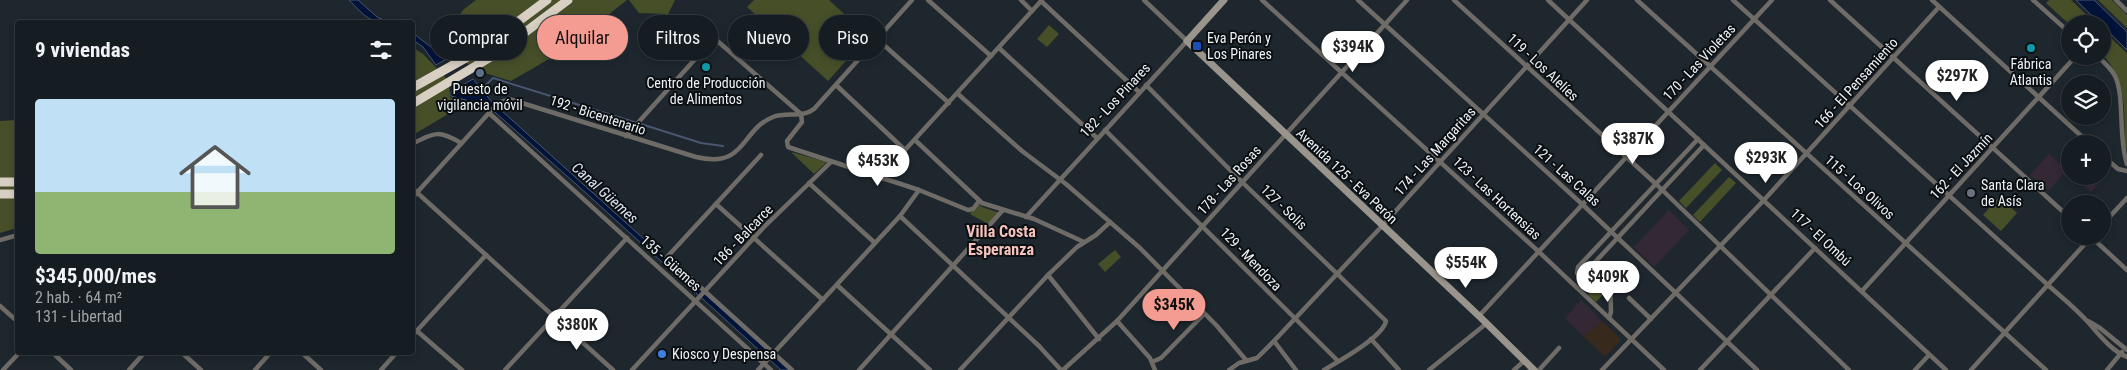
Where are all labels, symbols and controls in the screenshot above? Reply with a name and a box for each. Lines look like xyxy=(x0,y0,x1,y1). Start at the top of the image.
chip: Comprar xyxy=(430,15,527,60)
chip: Alquilar xyxy=(537,15,628,60)
chip: Filtros xyxy=(638,15,718,60)
chip: Nuevo xyxy=(728,15,809,60)
chip: Piso xyxy=(819,15,886,60)
map controls xyxy=(2061,15,2111,245)
button: locate xyxy=(2061,15,2111,65)
street label: 170 - Las Violetas xyxy=(1659,20,1739,104)
place label: Eva Perón y Los Pinares xyxy=(1207,30,1272,62)
pin: $394K xyxy=(1318,30,1388,73)
street label: 119 - Los Alelíes xyxy=(1504,30,1582,104)
street label: 166 - El Pensamiento xyxy=(1811,34,1901,132)
icon: filters xyxy=(367,36,395,64)
text: $394K xyxy=(1332,37,1374,56)
text: 9 viviendas xyxy=(35,38,130,62)
marker: Eva Perón y Los Pinares xyxy=(1191,40,1203,52)
marker: Fábrica Atlantis xyxy=(2025,42,2037,54)
place label: Fábrica Atlantis xyxy=(2010,56,2052,88)
pin: $297K xyxy=(1922,59,1992,102)
street label: 182 - Los Pinares xyxy=(1077,60,1153,140)
marker: Centro de Producción de Alimentos xyxy=(700,61,712,73)
text: $297K xyxy=(1936,66,1978,85)
marker: Puesto de vigilancia móvil xyxy=(474,67,486,79)
place label: Centro de Producción de Alimentos xyxy=(646,75,766,107)
button: layers xyxy=(2061,75,2111,125)
place label: Puesto de vigilancia móvil xyxy=(437,81,523,113)
street label: 192 - Bicentenario xyxy=(548,92,648,138)
street label: 174 - Las Margaritas xyxy=(1391,104,1479,198)
pin: $387K xyxy=(1598,122,1668,165)
street label: Avenida 125 - Eva Perón xyxy=(1293,125,1401,227)
text: $387K xyxy=(1612,129,1654,148)
street label: 162 - El Jazmín xyxy=(1926,130,1996,202)
icon: home xyxy=(170,132,260,222)
button: + xyxy=(2061,135,2111,185)
street label: 121 - Las Calas xyxy=(1530,141,1604,209)
street label: 178 - Las Rosas xyxy=(1194,142,1264,218)
pin: $293K xyxy=(1731,142,1801,184)
pin: $453K xyxy=(843,144,913,187)
text: $293K xyxy=(1745,148,1787,167)
text: $453K xyxy=(857,151,899,170)
street label: 115 - Los Olivos xyxy=(1822,152,1898,222)
street label: 123 - Las Hortensias xyxy=(1450,153,1544,243)
water label: Canal Güemes xyxy=(568,159,642,228)
place label: Santa Clara de Asís xyxy=(1981,177,2044,209)
street label: 127 - Solis xyxy=(1258,181,1310,233)
marker: Santa Clara de Asís xyxy=(1965,187,1977,199)
button: − xyxy=(2061,195,2111,245)
street label: 186 - Balcarce xyxy=(710,201,776,269)
street label: 117 - El Ombú xyxy=(1788,205,1854,269)
district label: Villa Costa Esperanza xyxy=(966,222,1036,259)
street label: 129 - Mendoza xyxy=(1217,224,1285,294)
street label: 135 - Güemes xyxy=(638,232,704,294)
pin: $554K xyxy=(1431,246,1501,289)
text: $554K xyxy=(1445,253,1487,272)
pin: $409K xyxy=(1573,260,1643,303)
text: $345,000/mes xyxy=(35,264,157,288)
text: $409K xyxy=(1587,267,1629,286)
text: 2 hab. · 64 m² xyxy=(35,288,122,307)
pin: $345K xyxy=(1139,288,1209,331)
text: $345K xyxy=(1153,295,1195,314)
text: 131 - Libertad xyxy=(35,307,122,326)
pin: $380K xyxy=(542,308,612,351)
text: $380K xyxy=(556,315,598,334)
place label: Kiosco y Despensa xyxy=(672,346,776,362)
marker: Kiosco y Despensa xyxy=(656,348,668,360)

